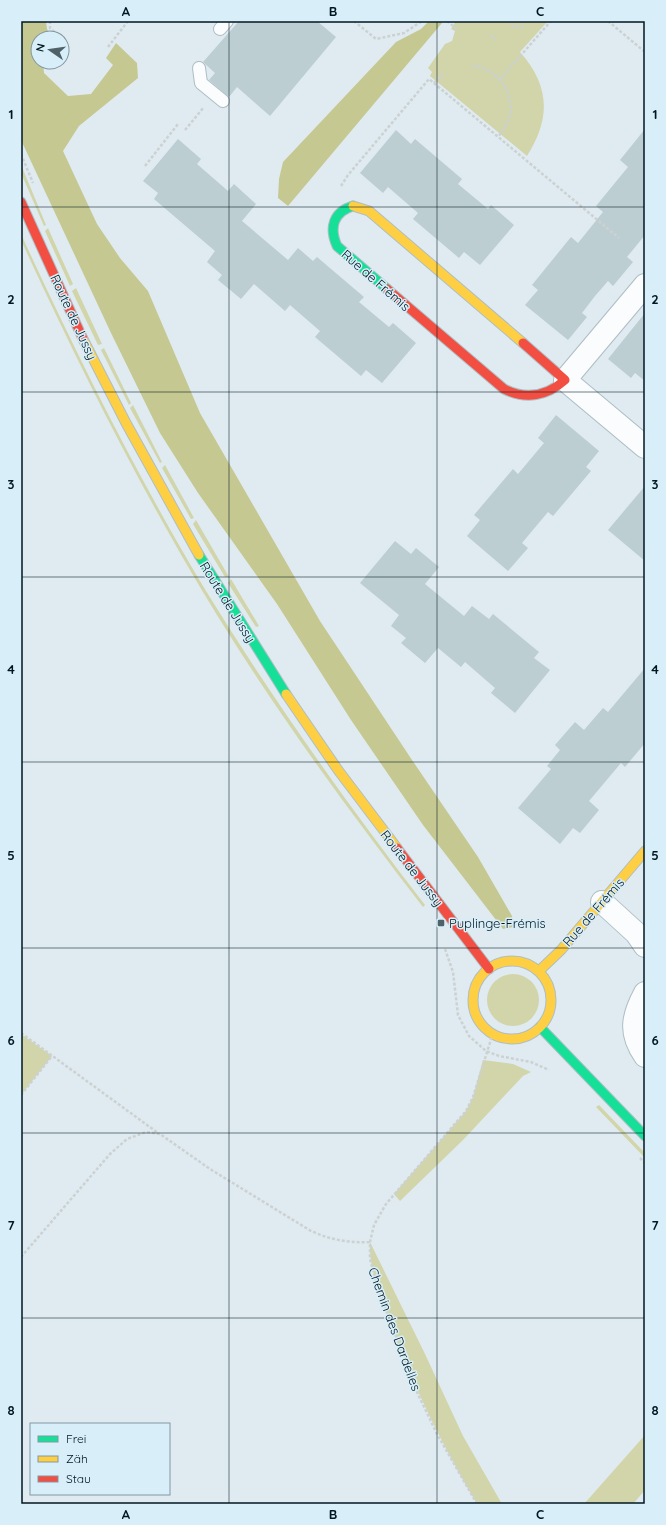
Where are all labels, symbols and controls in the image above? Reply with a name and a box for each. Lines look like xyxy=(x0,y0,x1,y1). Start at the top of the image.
text: A xyxy=(122,3,131,19)
text: B xyxy=(329,3,337,19)
text: C xyxy=(536,3,544,19)
north arrow xyxy=(30,30,70,70)
text: N xyxy=(33,42,48,53)
text: 1 xyxy=(8,106,14,122)
text: 1 xyxy=(652,106,658,122)
street label: Rue de Frémis xyxy=(338,246,414,314)
street label: Route de Jussy xyxy=(47,272,101,362)
text: 2 xyxy=(7,291,15,307)
text: 2 xyxy=(651,291,659,307)
text: 3 xyxy=(8,476,15,492)
text: 3 xyxy=(652,476,659,492)
street label: Route de Jussy xyxy=(197,559,259,645)
text: 4 xyxy=(7,661,15,677)
text: 4 xyxy=(651,661,659,677)
street label: Route de Jussy xyxy=(377,827,447,909)
text: 5 xyxy=(7,847,15,863)
text: 5 xyxy=(651,847,659,863)
street label: Rue de Frémis xyxy=(559,874,627,950)
place label: Puplinge-Frémis xyxy=(449,915,546,931)
marker: Puplinge-Frémis xyxy=(436,918,446,928)
text: 6 xyxy=(7,1032,15,1048)
text: 6 xyxy=(651,1032,659,1048)
text: 7 xyxy=(7,1217,15,1233)
text: 7 xyxy=(651,1217,659,1233)
street label: Chemin des Dardelles xyxy=(365,1265,425,1393)
text: 8 xyxy=(7,1402,15,1418)
text: 8 xyxy=(651,1402,659,1418)
legend xyxy=(30,1423,170,1495)
text: Frei xyxy=(66,1431,86,1446)
text: Zäh xyxy=(66,1451,88,1466)
text: Stau xyxy=(66,1471,91,1486)
text: A xyxy=(122,1506,131,1522)
text: B xyxy=(329,1506,337,1522)
text: C xyxy=(536,1506,544,1522)

